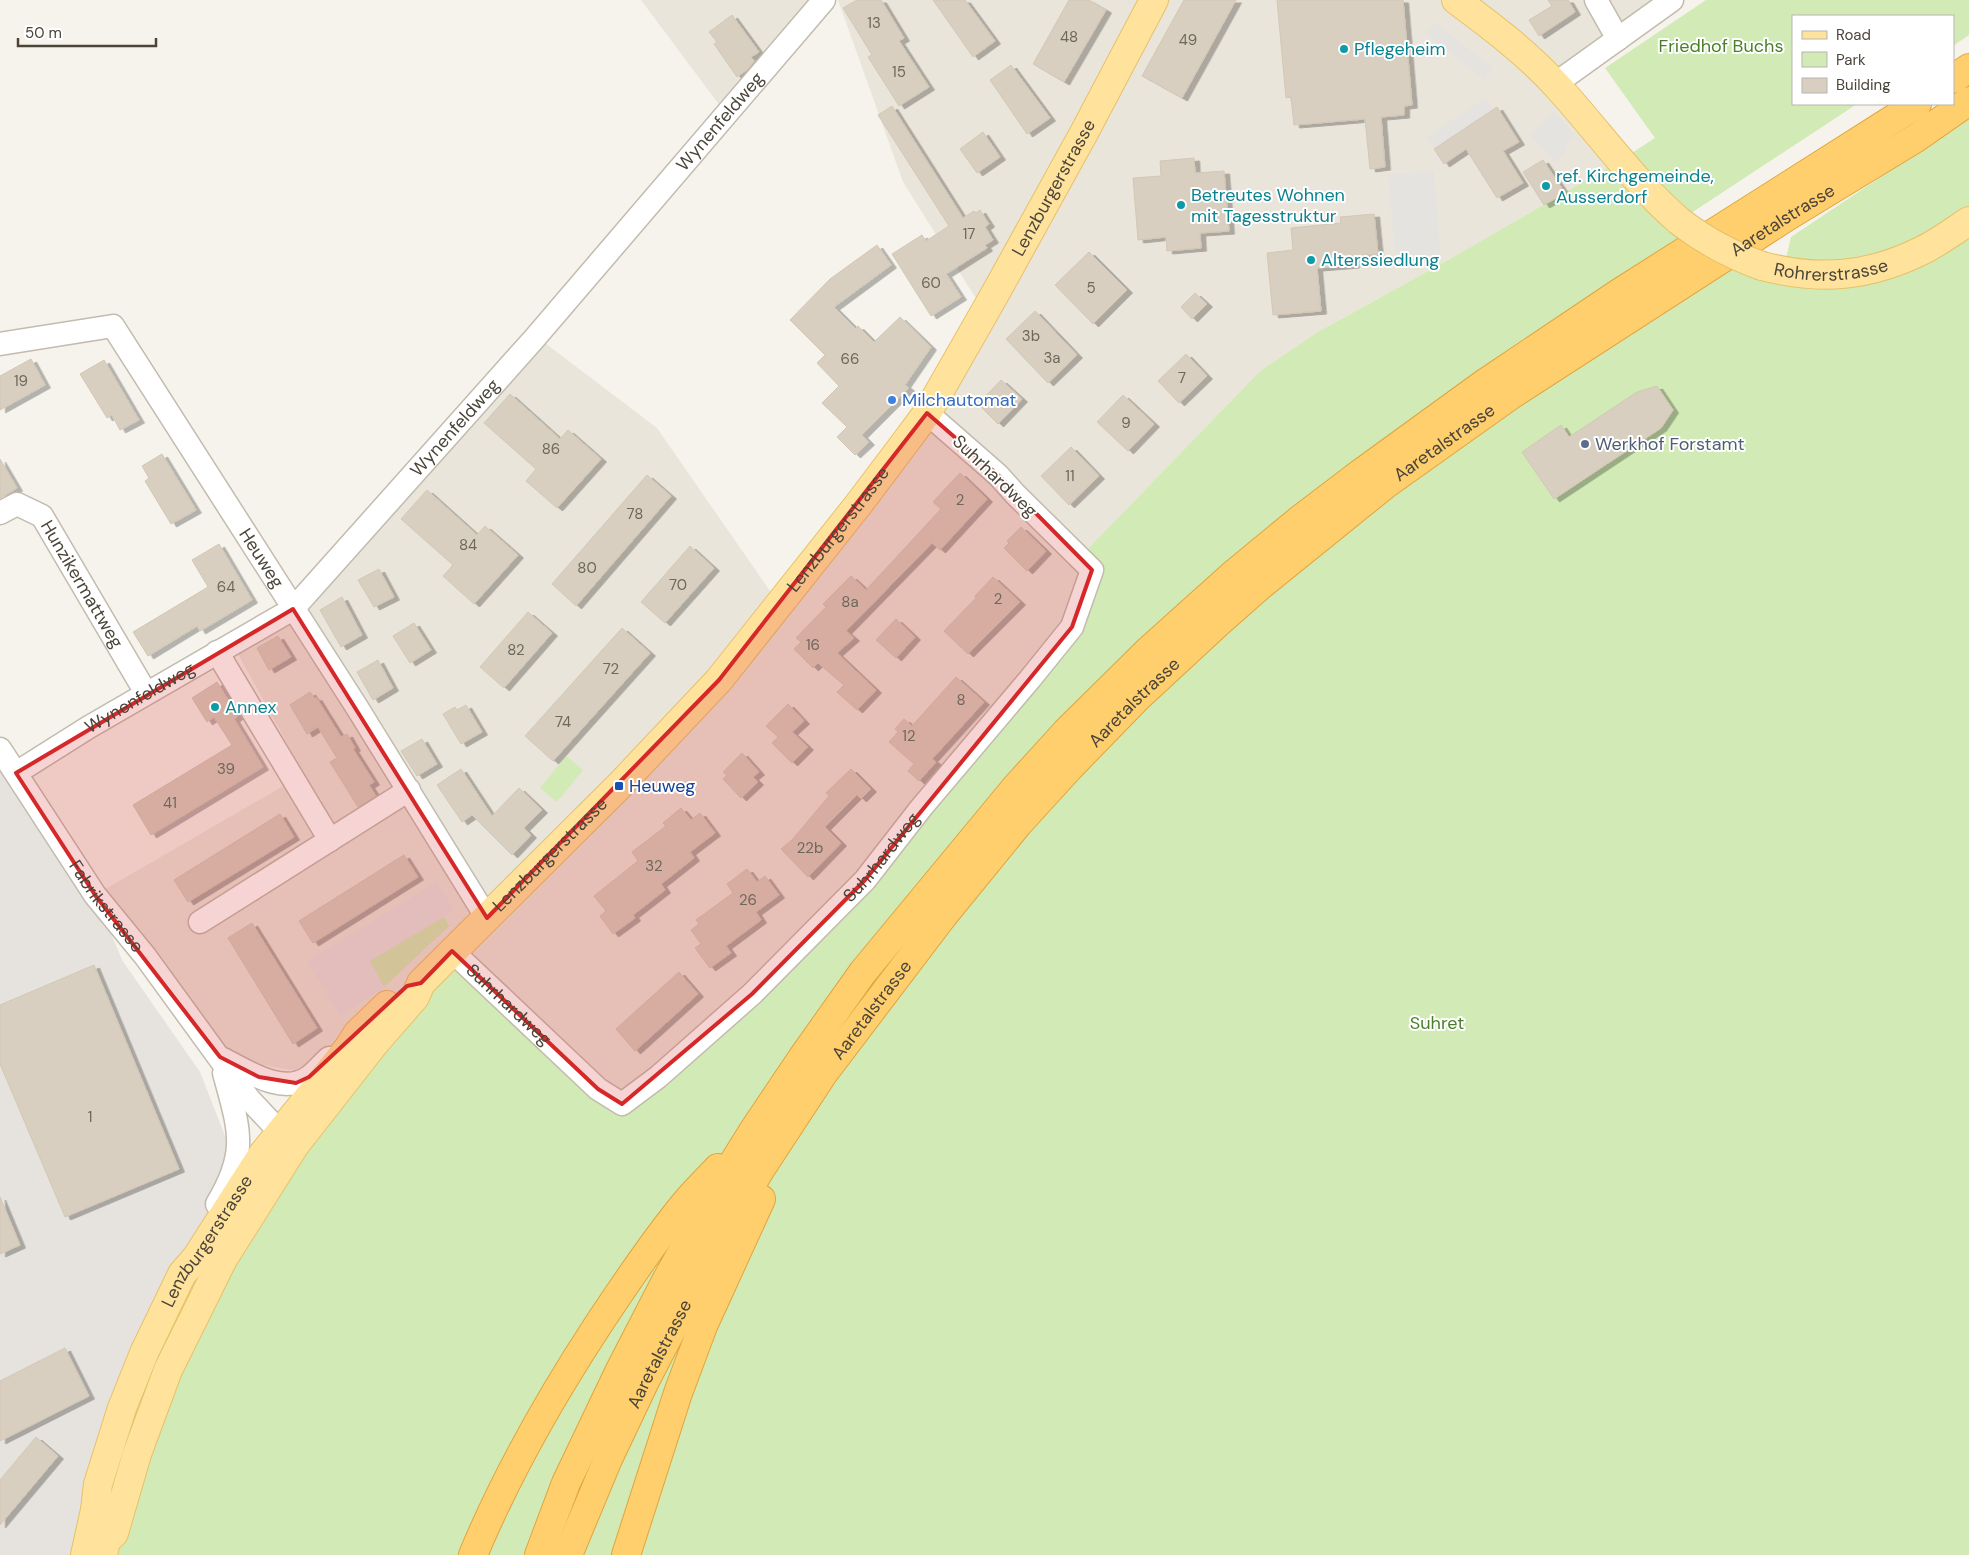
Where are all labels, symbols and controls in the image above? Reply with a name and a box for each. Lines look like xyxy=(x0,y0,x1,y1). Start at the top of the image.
house number: 13 xyxy=(867,13,881,33)
scale bar xyxy=(18,15,155,47)
legend xyxy=(1792,15,1954,105)
text: 50 m xyxy=(25,23,62,43)
text: Road xyxy=(1836,25,1871,45)
house number: 48 xyxy=(1060,27,1078,47)
house number: 49 xyxy=(1179,30,1197,50)
park label: Friedhof Buchs xyxy=(1659,34,1783,58)
place label: Pflegeheim xyxy=(1354,37,1446,61)
marker: Pflegeheim xyxy=(1338,43,1350,55)
text: Park xyxy=(1836,50,1866,70)
house number: 15 xyxy=(892,62,906,82)
street label: Wynenfeldweg xyxy=(671,67,769,176)
text: Building xyxy=(1836,75,1891,95)
street label: Lenzburgerstrasse xyxy=(1006,115,1101,261)
place label: ref. Kirchgemeinde, Ausserdorf xyxy=(1556,164,1714,209)
street label: Aaretalstrasse xyxy=(1726,178,1839,262)
marker: ref. Kirchgemeinde, Ausserdorf xyxy=(1540,180,1552,192)
place label: Betreutes Wohnen mit Tagesstruktur xyxy=(1191,183,1345,228)
marker: Betreutes Wohnen mit Tagesstruktur xyxy=(1175,199,1187,211)
house number: 17 xyxy=(963,224,975,244)
place label: Alterssiedlung xyxy=(1321,248,1439,272)
street label: Rohrerstrasse xyxy=(1772,253,1891,287)
marker: Alterssiedlung xyxy=(1305,254,1317,266)
house number: 60 xyxy=(921,273,941,293)
house number: 5 xyxy=(1086,278,1096,298)
house number: 3b xyxy=(1022,326,1040,346)
house number: 3a xyxy=(1043,348,1061,368)
house number: 66 xyxy=(841,349,859,369)
house number: 7 xyxy=(1178,368,1186,388)
house number: 19 xyxy=(14,371,28,391)
street label: Wynenfeldweg xyxy=(405,374,505,482)
place label: Milchautomat xyxy=(902,388,1016,412)
marker: Milchautomat xyxy=(886,394,898,406)
street label: Aaretalstrasse xyxy=(1389,398,1500,487)
house number: 9 xyxy=(1121,413,1131,433)
street label: Suhrhardweg xyxy=(947,429,1043,523)
place label: Werkhof Forstamt xyxy=(1595,432,1745,456)
marker: Werkhof Forstamt xyxy=(1579,438,1591,450)
house number: 86 xyxy=(542,439,560,459)
street label: Lenzburgerstrasse xyxy=(781,462,895,597)
house number: 11 xyxy=(1065,466,1075,486)
house number: 2 xyxy=(956,490,964,510)
house number: 78 xyxy=(627,504,643,524)
street label: Hunzikermattweg xyxy=(35,516,129,652)
street label: Heuweg xyxy=(233,524,290,593)
house number: 84 xyxy=(459,535,477,555)
house number: 80 xyxy=(577,558,597,578)
house number: 70 xyxy=(669,575,687,595)
house number: 64 xyxy=(217,577,235,597)
house number: 2 xyxy=(994,589,1002,609)
house number: 8a xyxy=(841,592,859,612)
house number: 16 xyxy=(806,635,820,655)
house number: 82 xyxy=(507,640,525,660)
street label: Aaretalstrasse xyxy=(1083,652,1185,753)
street label: Wynenfeldweg xyxy=(80,656,199,739)
house number: 72 xyxy=(603,659,619,679)
house number: 8 xyxy=(956,690,966,710)
place label: Annex xyxy=(225,695,276,719)
marker: Annex xyxy=(209,701,221,713)
house number: 74 xyxy=(555,712,571,732)
house number: 12 xyxy=(902,726,916,746)
house number: 39 xyxy=(217,759,235,779)
place label: Heuweg xyxy=(629,774,695,798)
marker: Heuweg xyxy=(613,780,625,792)
street label: Lenzburgerstrasse xyxy=(487,792,613,917)
house number: 41 xyxy=(163,793,177,813)
street label: Suhrhardweg xyxy=(838,808,925,907)
house number: 22b xyxy=(797,838,823,858)
street label: Fabrikstrasse xyxy=(64,856,149,957)
house number: 32 xyxy=(645,856,663,876)
house number: 26 xyxy=(739,890,757,910)
street label: Aaretalstrasse xyxy=(826,955,917,1065)
street label: Suhrhardweg xyxy=(461,958,557,1051)
park label: Suhret xyxy=(1410,1011,1464,1035)
house number: 1 xyxy=(88,1107,92,1127)
street label: Lenzburgerstrasse xyxy=(156,1170,258,1311)
street label: Aaretalstrasse xyxy=(622,1295,697,1412)

